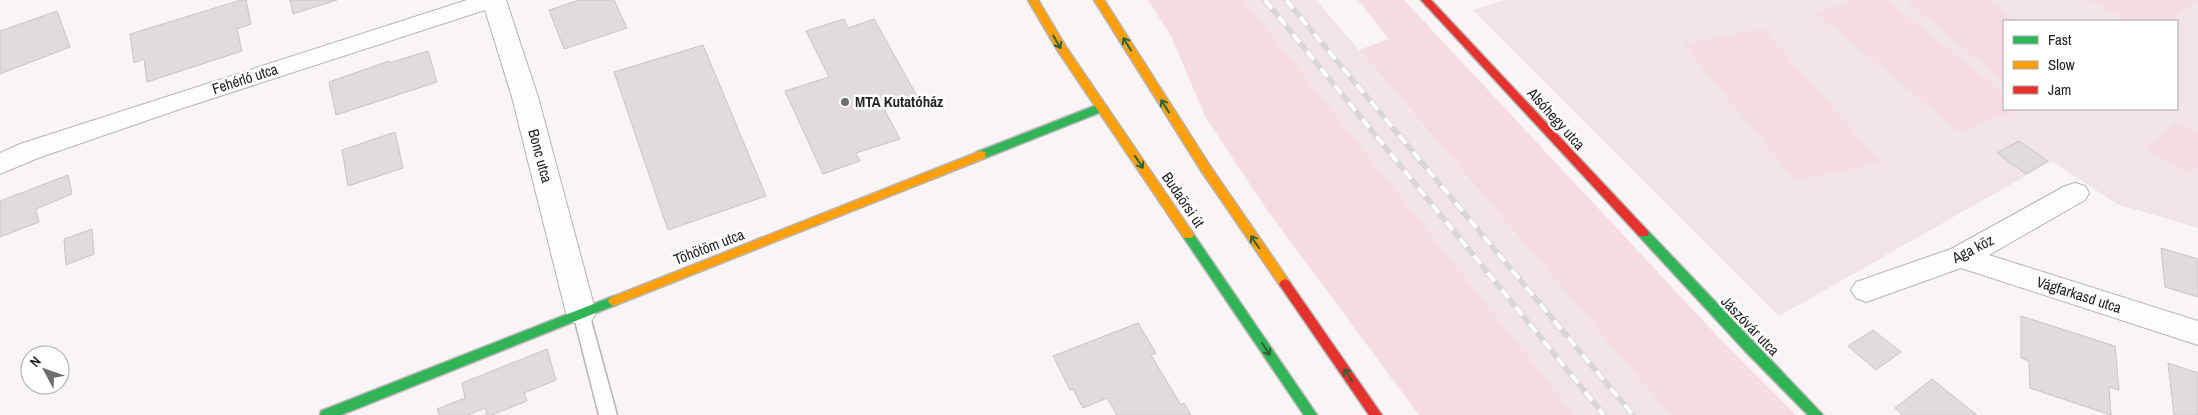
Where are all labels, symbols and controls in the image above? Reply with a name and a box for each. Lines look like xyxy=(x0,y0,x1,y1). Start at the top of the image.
legend xyxy=(2003,20,2178,110)
text: Fast xyxy=(2048,29,2072,50)
one-way arrow xyxy=(1053,35,1063,49)
one-way arrow xyxy=(1121,38,1131,52)
text: Slow xyxy=(2048,54,2075,75)
street label: Fehérló utca xyxy=(209,58,280,99)
text: Jam xyxy=(2048,79,2071,100)
street label: Alsóhegy utca xyxy=(1522,82,1590,155)
place label: MTA Kutatóház xyxy=(855,91,943,112)
marker: MTA Kutatóház xyxy=(839,96,851,108)
one-way arrow xyxy=(1160,100,1170,114)
street label: Bonc utca xyxy=(523,127,558,185)
one-way arrow xyxy=(1134,154,1144,168)
street label: Budaörsi út xyxy=(1157,168,1210,232)
street label: Töhötöm utca xyxy=(671,223,747,270)
street label: Aga köz xyxy=(1947,229,1997,268)
one-way arrow xyxy=(1250,235,1260,249)
street label: Vágfarkasd utca xyxy=(2034,271,2124,318)
street label: Jászóvár utca xyxy=(1716,291,1784,360)
one-way arrow xyxy=(1261,342,1271,356)
north arrow xyxy=(20,345,70,395)
text: N xyxy=(26,352,45,371)
one-way arrow xyxy=(1343,368,1353,382)

